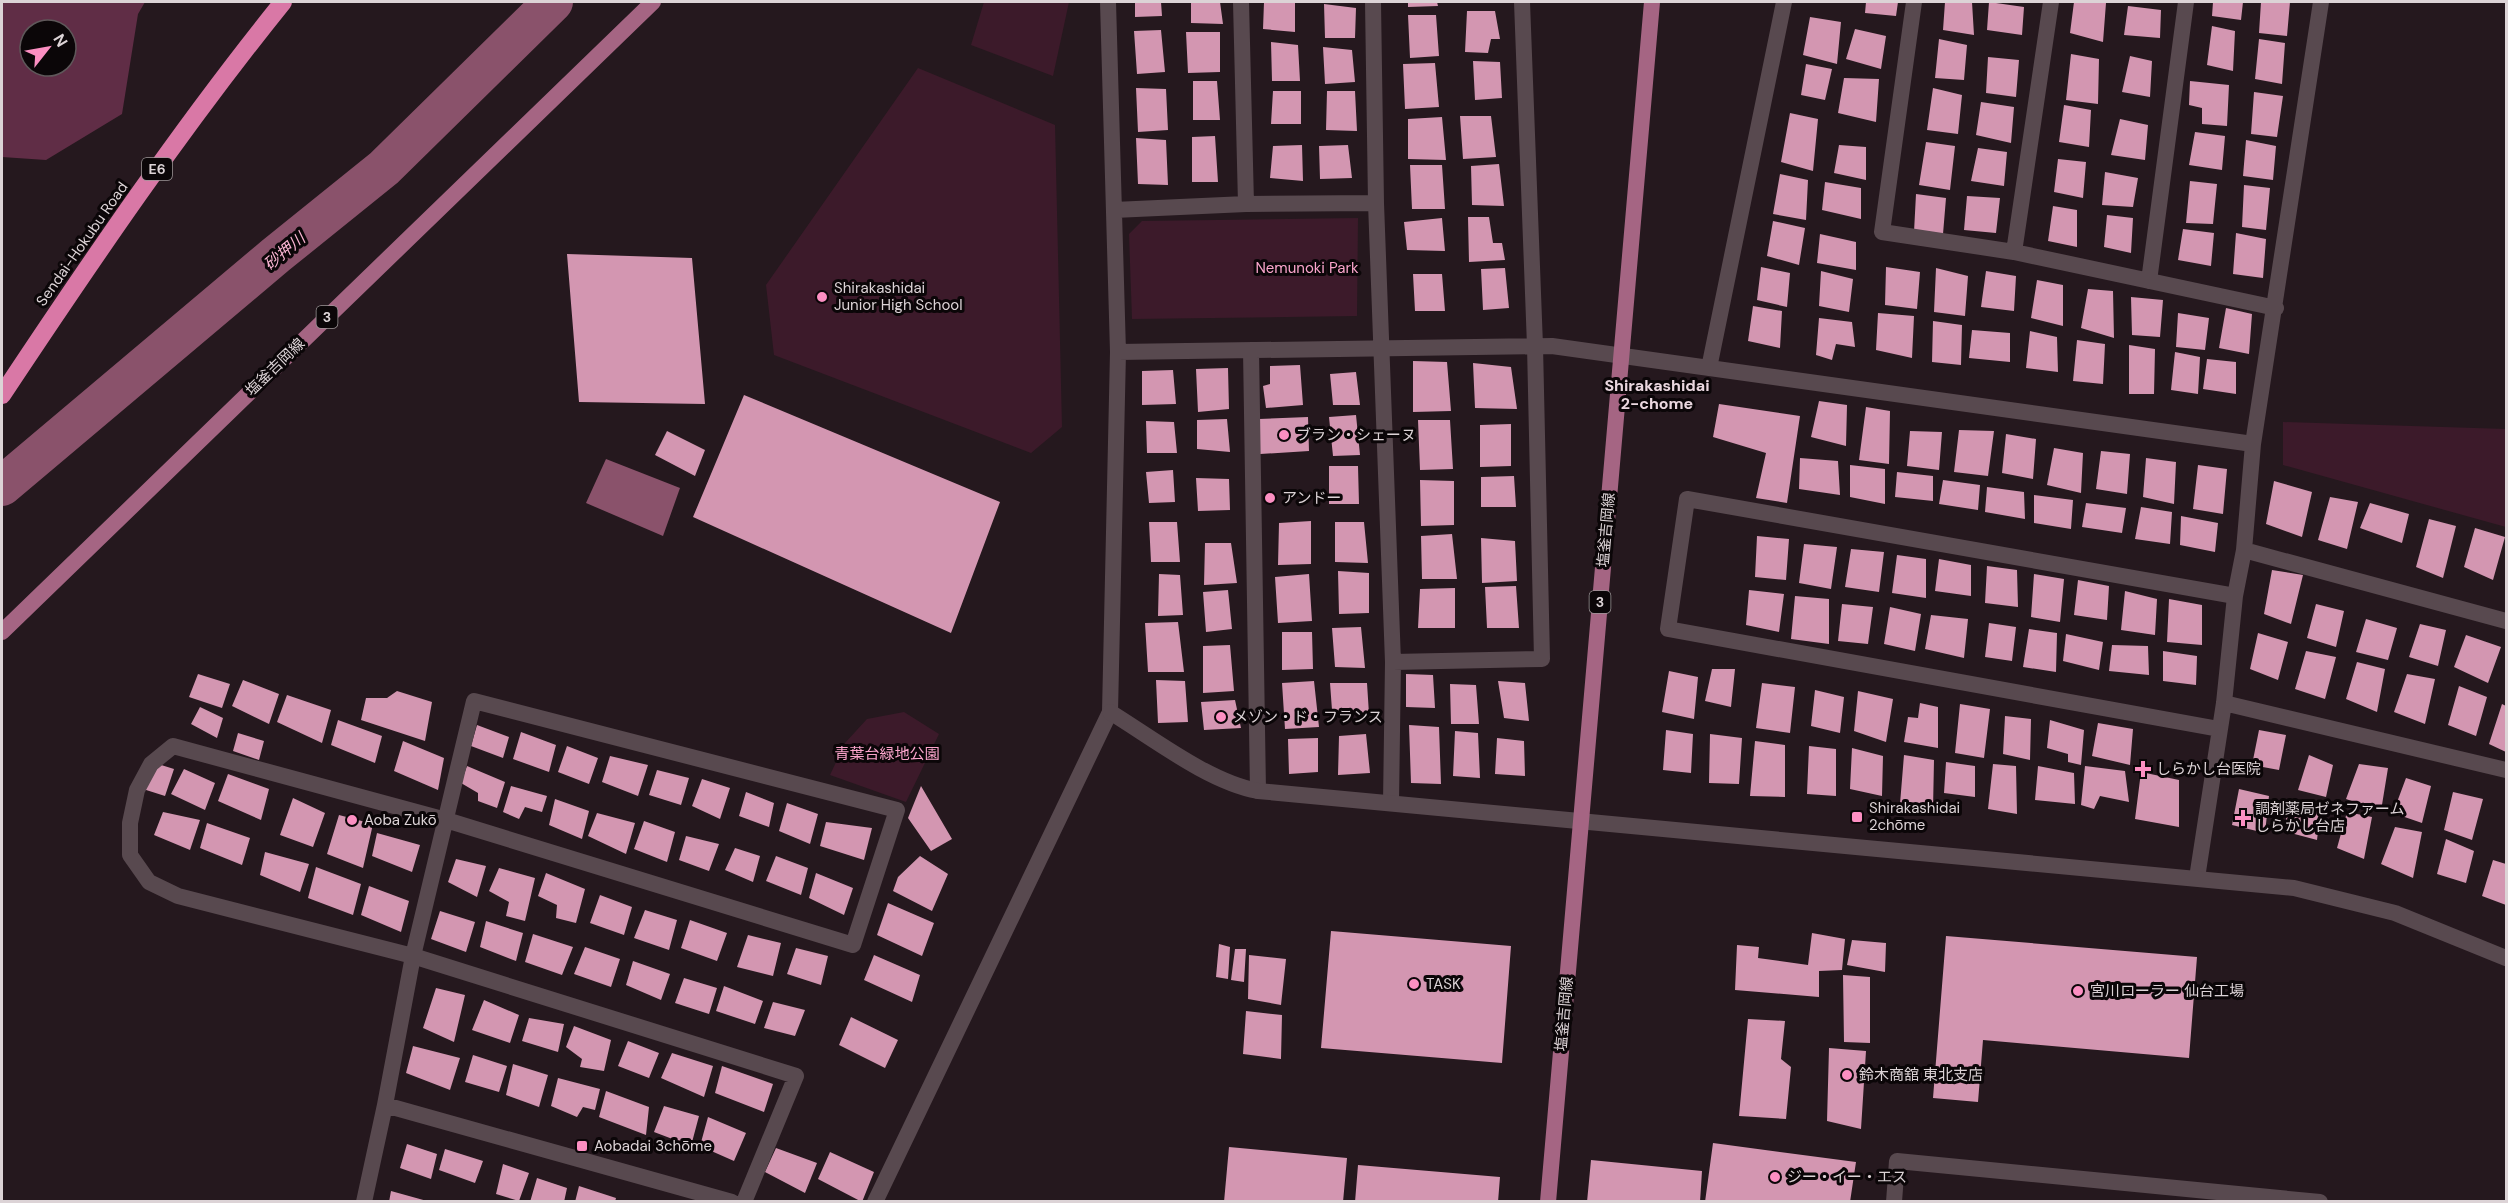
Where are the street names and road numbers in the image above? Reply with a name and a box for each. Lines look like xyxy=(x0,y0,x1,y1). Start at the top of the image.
road number: E6 xyxy=(142,158,172,180)
street label: Sendai-Hokubu Road xyxy=(32,178,132,310)
road number: 3 xyxy=(316,306,338,328)
street label: 塩釜吉岡線 xyxy=(241,334,309,400)
street label: 塩釜吉岡線 xyxy=(1593,492,1619,568)
road number: 3 xyxy=(1590,591,1610,613)
street label: 塩釜吉岡線 xyxy=(1551,976,1577,1052)

